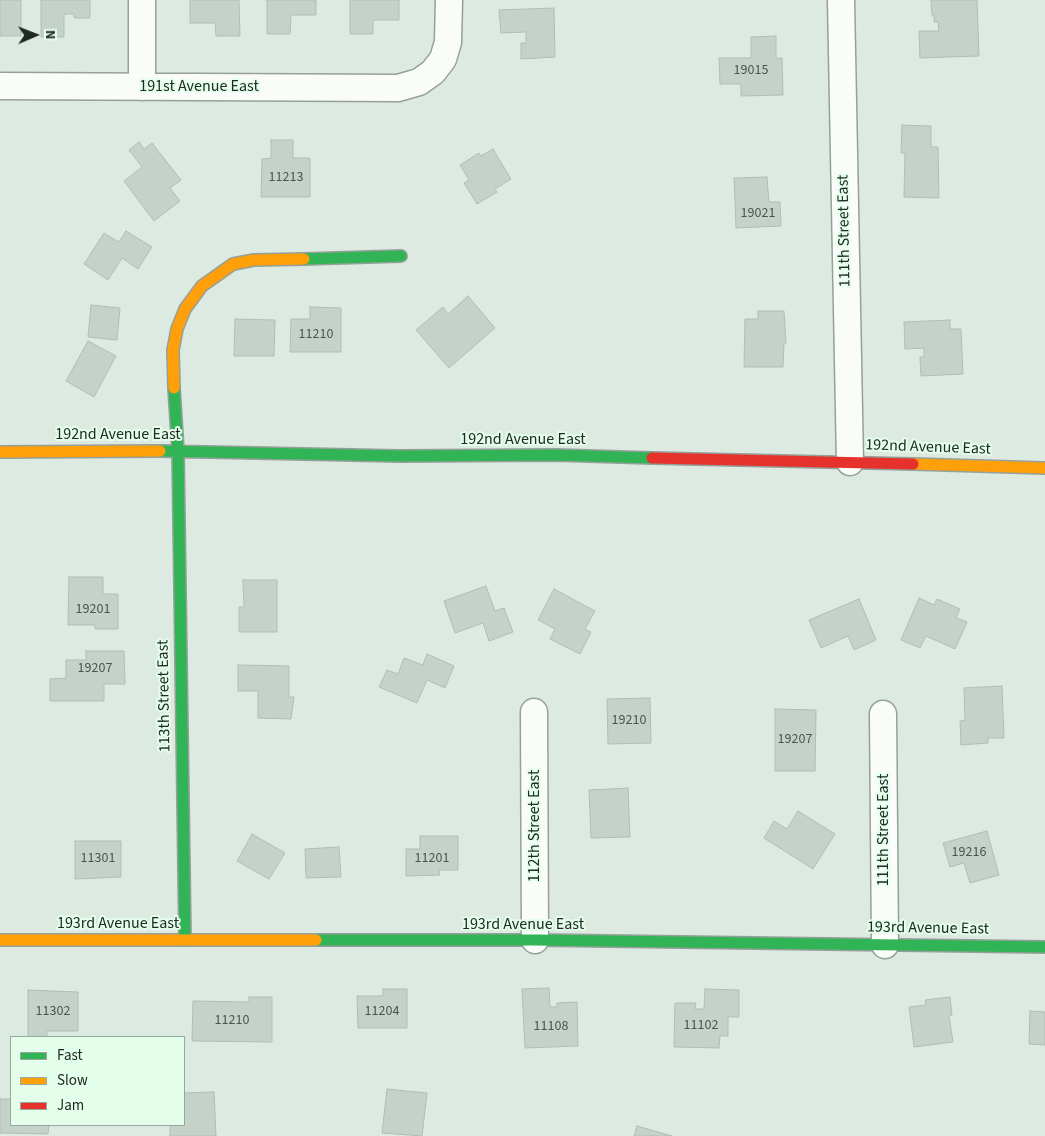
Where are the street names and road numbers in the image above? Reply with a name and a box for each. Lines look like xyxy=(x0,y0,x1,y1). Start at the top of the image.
street label: 191st Avenue East xyxy=(139,77,259,97)
street label: 111th Street East xyxy=(834,174,856,288)
street label: 192nd Avenue East xyxy=(55,425,181,445)
street label: 192nd Avenue East xyxy=(460,430,586,450)
street label: 192nd Avenue East xyxy=(865,436,991,460)
street label: 113th Street East xyxy=(154,639,176,753)
street label: 112th Street East xyxy=(525,770,545,882)
street label: 111th Street East xyxy=(874,774,894,886)
street label: 193rd Avenue East xyxy=(57,914,179,934)
street label: 193rd Avenue East xyxy=(462,915,584,935)
street label: 193rd Avenue East xyxy=(867,918,989,940)

